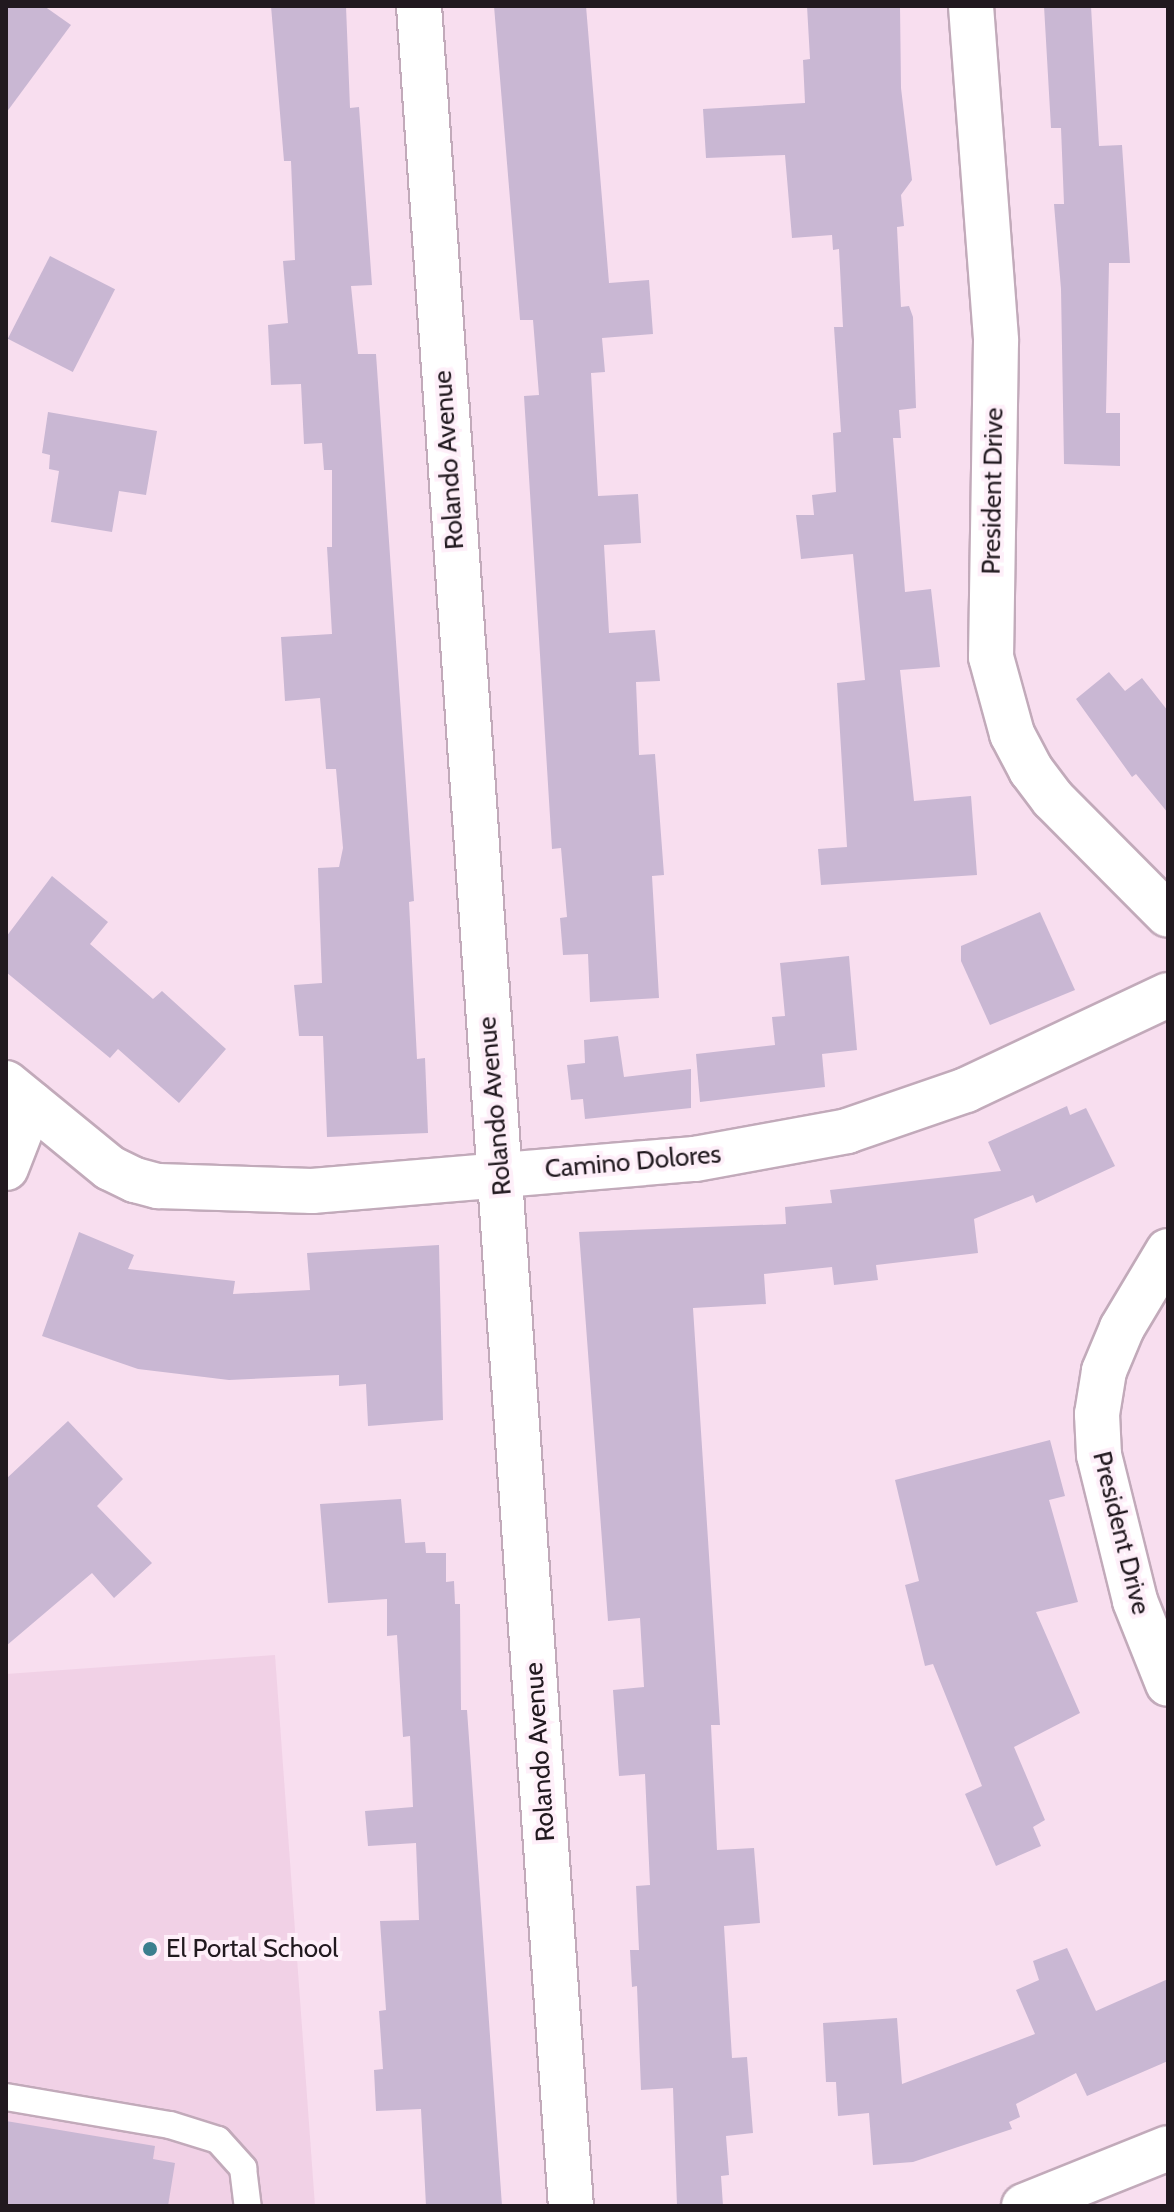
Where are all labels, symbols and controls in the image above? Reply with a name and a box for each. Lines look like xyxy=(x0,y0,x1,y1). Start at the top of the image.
street label: Rolando Avenue xyxy=(427,369,471,551)
street label: President Drive xyxy=(976,407,1010,575)
street label: Rolando Avenue xyxy=(472,1015,518,1197)
street label: Camino Dolores xyxy=(544,1139,722,1185)
street label: President Drive xyxy=(1086,1448,1156,1618)
street label: Rolando Avenue xyxy=(518,1661,562,1843)
place label: El Portal School xyxy=(166,1933,338,1965)
marker: El Portal School xyxy=(141,1940,159,1958)

